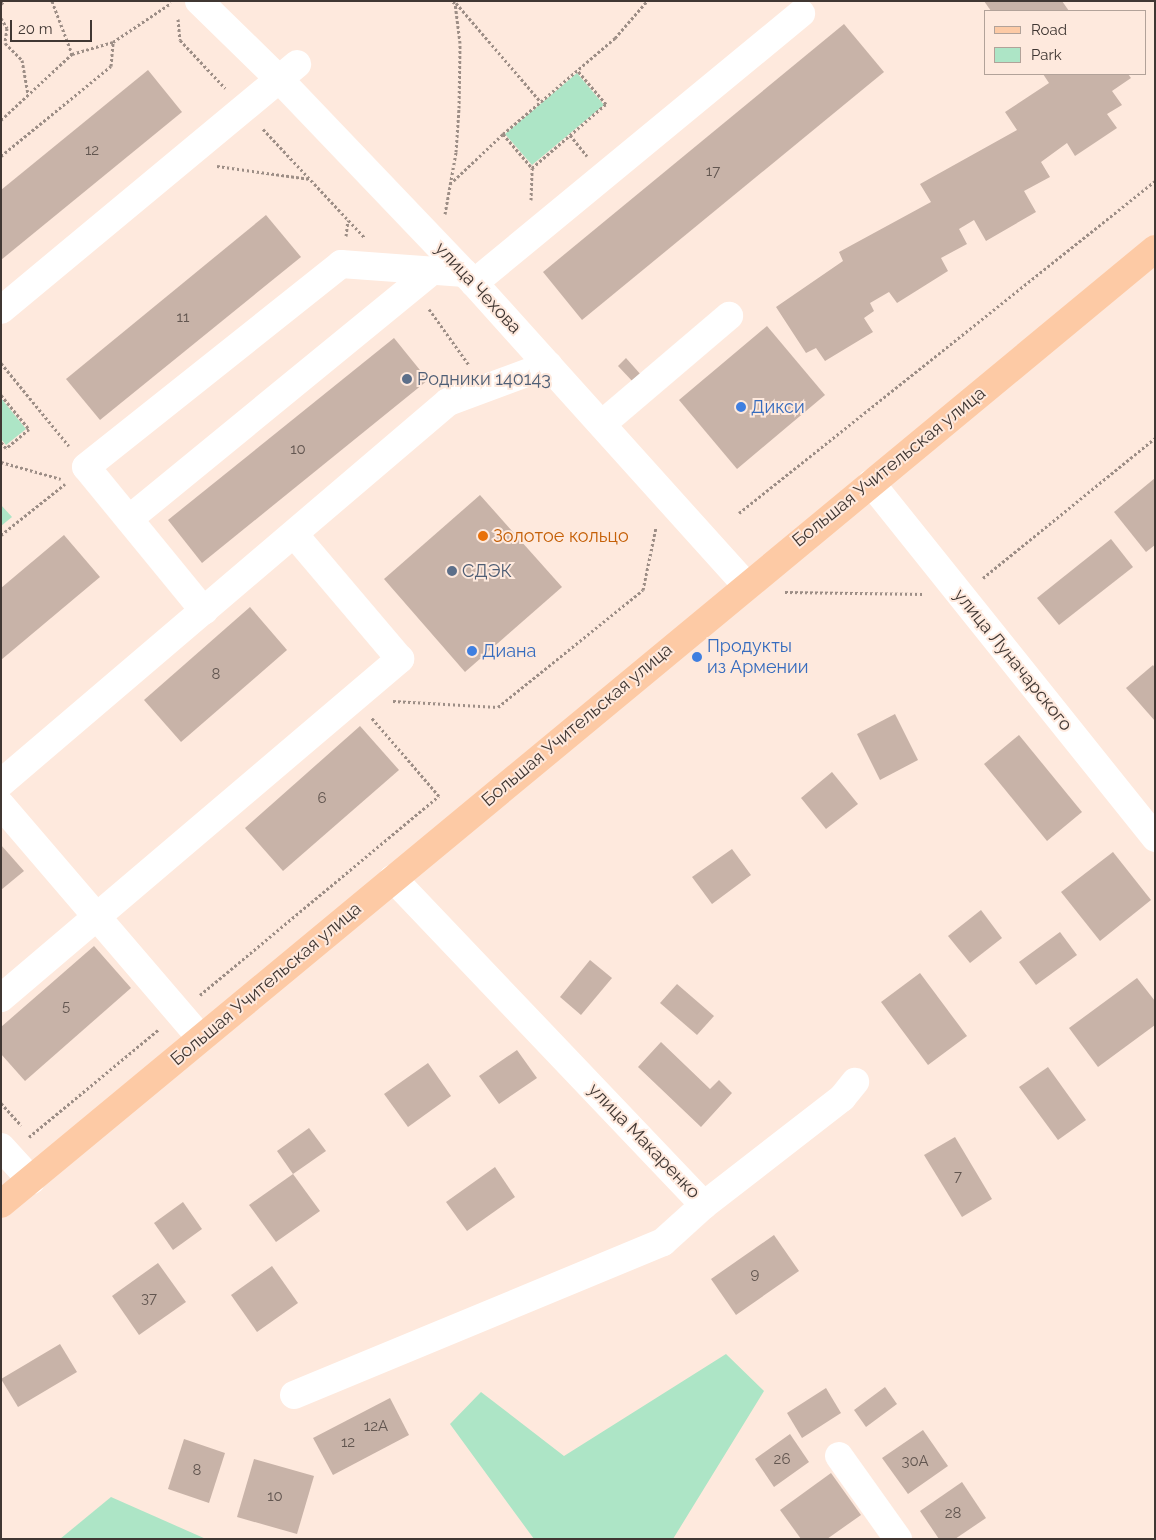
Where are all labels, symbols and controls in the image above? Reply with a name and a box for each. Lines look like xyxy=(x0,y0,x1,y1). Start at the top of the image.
scale bar xyxy=(12,10,95,42)
legend xyxy=(984,10,1146,75)
text: 20 m xyxy=(18,20,53,38)
text: Road xyxy=(1031,21,1067,39)
text: Park xyxy=(1031,46,1062,64)
house number: 12 xyxy=(85,142,99,160)
house number: 17 xyxy=(706,163,720,181)
street label: улица Чехова xyxy=(430,238,526,338)
house number: 11 xyxy=(177,309,189,327)
place label: Родники 140143 xyxy=(417,368,551,390)
marker: Родники 140143 xyxy=(401,373,413,385)
street label: Большая Учительская улица xyxy=(788,382,990,552)
place label: Дикси xyxy=(751,396,805,418)
marker: Дикси xyxy=(735,401,747,413)
house number: 10 xyxy=(290,441,306,459)
place label: Золотое кольцо xyxy=(493,525,629,547)
marker: Золотое кольцо xyxy=(477,530,489,542)
place label: СДЭК xyxy=(462,560,512,582)
marker: СДЭК xyxy=(446,565,458,577)
street label: улица Луначарского xyxy=(949,585,1077,735)
place label: Продукты из Армении xyxy=(707,636,809,679)
street label: Большая Учительская улица xyxy=(477,639,677,811)
place label: Диана xyxy=(482,640,536,662)
marker: Диана xyxy=(466,645,478,657)
marker: Продукты из Армении xyxy=(691,651,703,663)
house number: 8 xyxy=(212,666,220,684)
house number: 6 xyxy=(317,790,327,808)
street label: Большая Учительская улица xyxy=(166,898,366,1070)
house number: 5 xyxy=(62,998,70,1016)
street label: улица Макаренко xyxy=(583,1079,705,1203)
house number: 7 xyxy=(954,1168,962,1186)
house number: 9 xyxy=(751,1266,759,1284)
house number: 37 xyxy=(141,1290,157,1308)
house number: 12А xyxy=(364,1418,388,1436)
house number: 12 xyxy=(341,1434,355,1452)
house number: 26 xyxy=(774,1451,790,1469)
house number: 30А xyxy=(901,1453,929,1471)
house number: 8 xyxy=(193,1462,201,1480)
house number: 10 xyxy=(267,1488,283,1506)
house number: 28 xyxy=(945,1505,961,1523)

